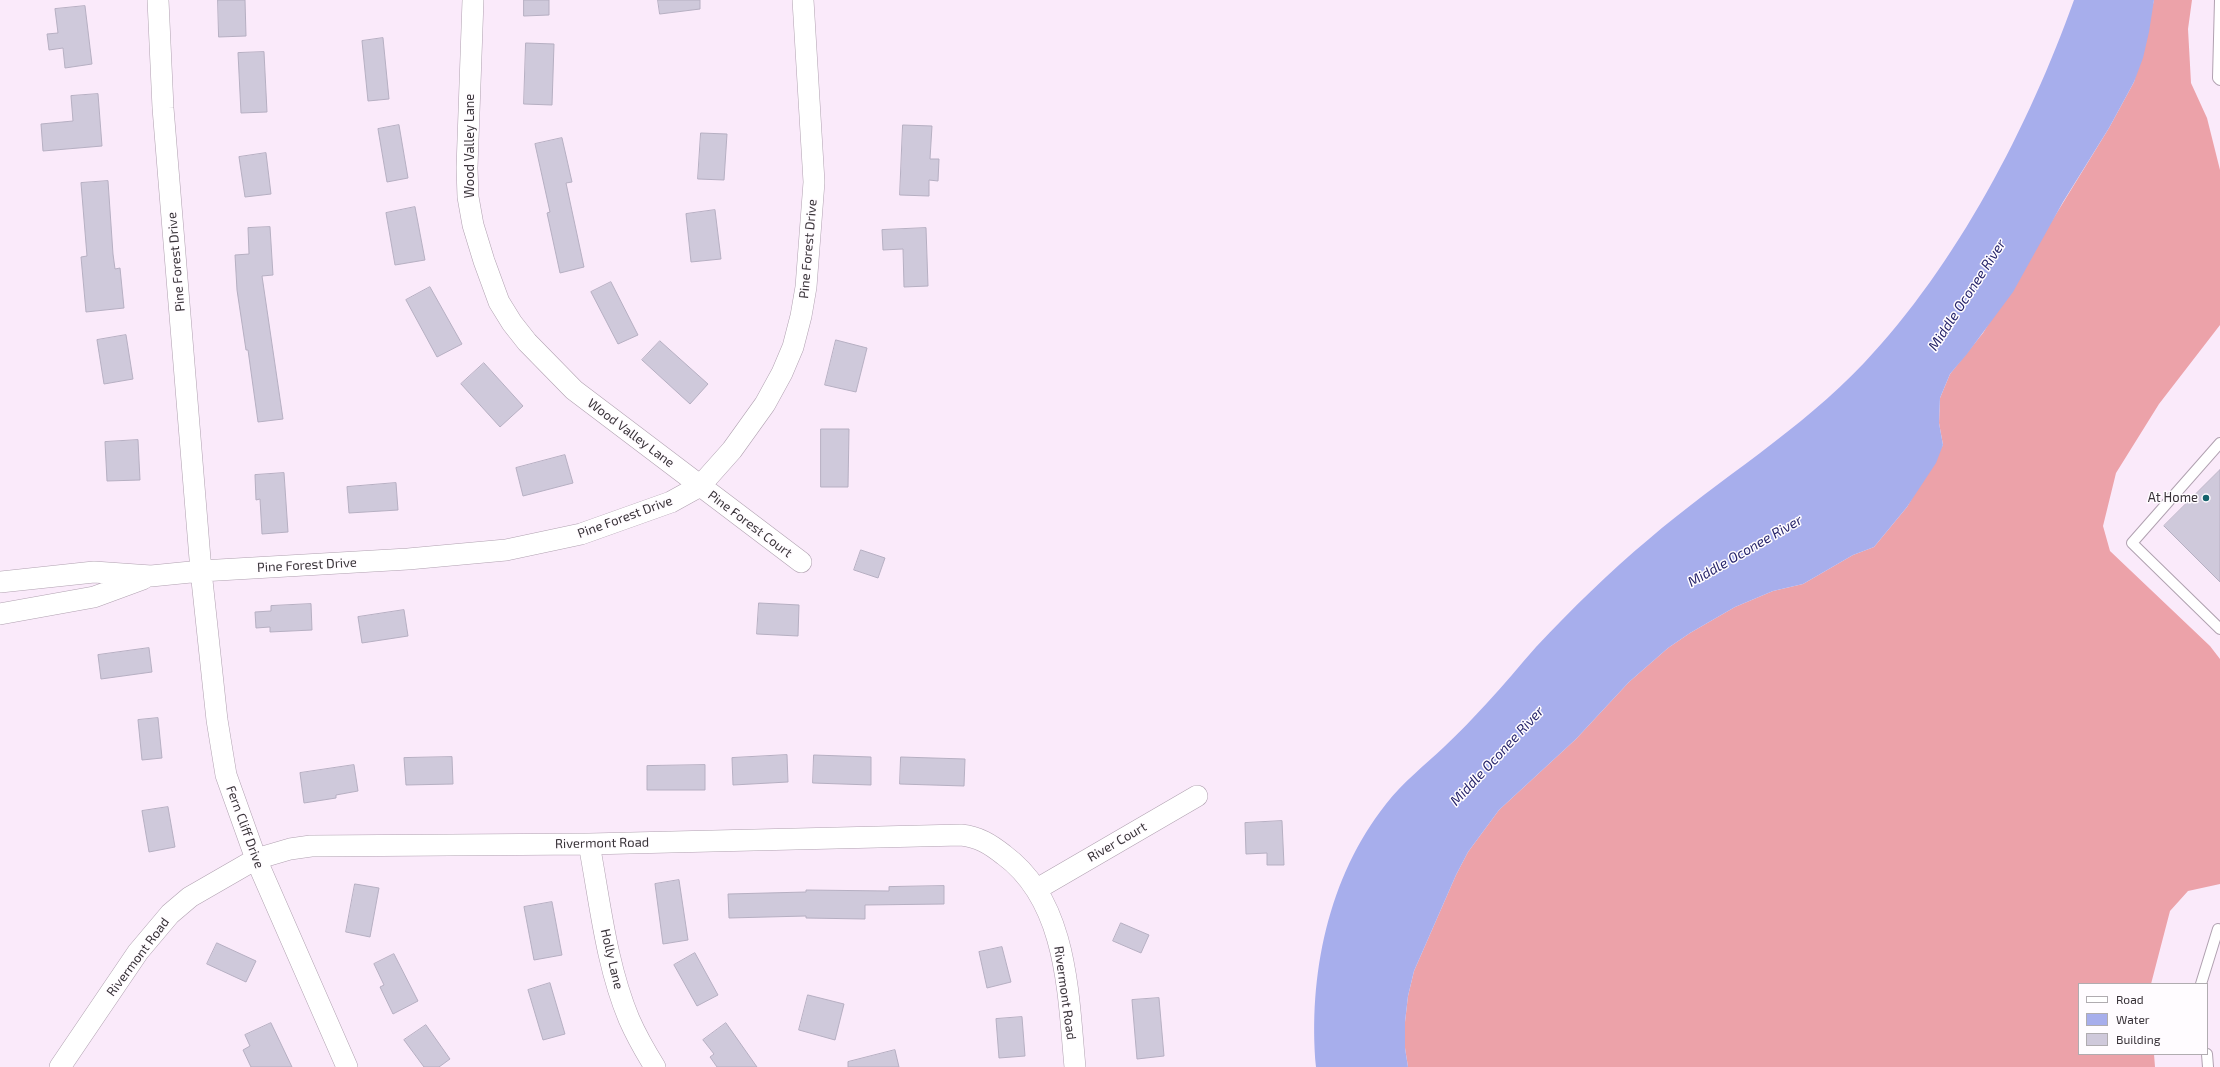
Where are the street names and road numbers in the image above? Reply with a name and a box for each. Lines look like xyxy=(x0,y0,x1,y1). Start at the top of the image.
street label: Wood Valley Lane xyxy=(462,94,478,198)
street label: Pine Forest Drive xyxy=(796,199,820,299)
street label: Pine Forest Drive xyxy=(164,212,188,312)
street label: Wood Valley Lane xyxy=(585,395,677,471)
street label: Pine Forest Court xyxy=(705,487,795,561)
street label: Pine Forest Drive xyxy=(575,493,675,541)
street label: Pine Forest Drive xyxy=(257,555,357,575)
street label: Fern Cliff Drive xyxy=(223,783,267,871)
street label: River Court xyxy=(1085,819,1149,865)
street label: Rivermont Road xyxy=(555,834,649,852)
street label: Rivermont Road xyxy=(103,915,173,999)
street label: Holly Lane xyxy=(597,927,627,991)
street label: Rivermont Road xyxy=(1051,945,1079,1041)

